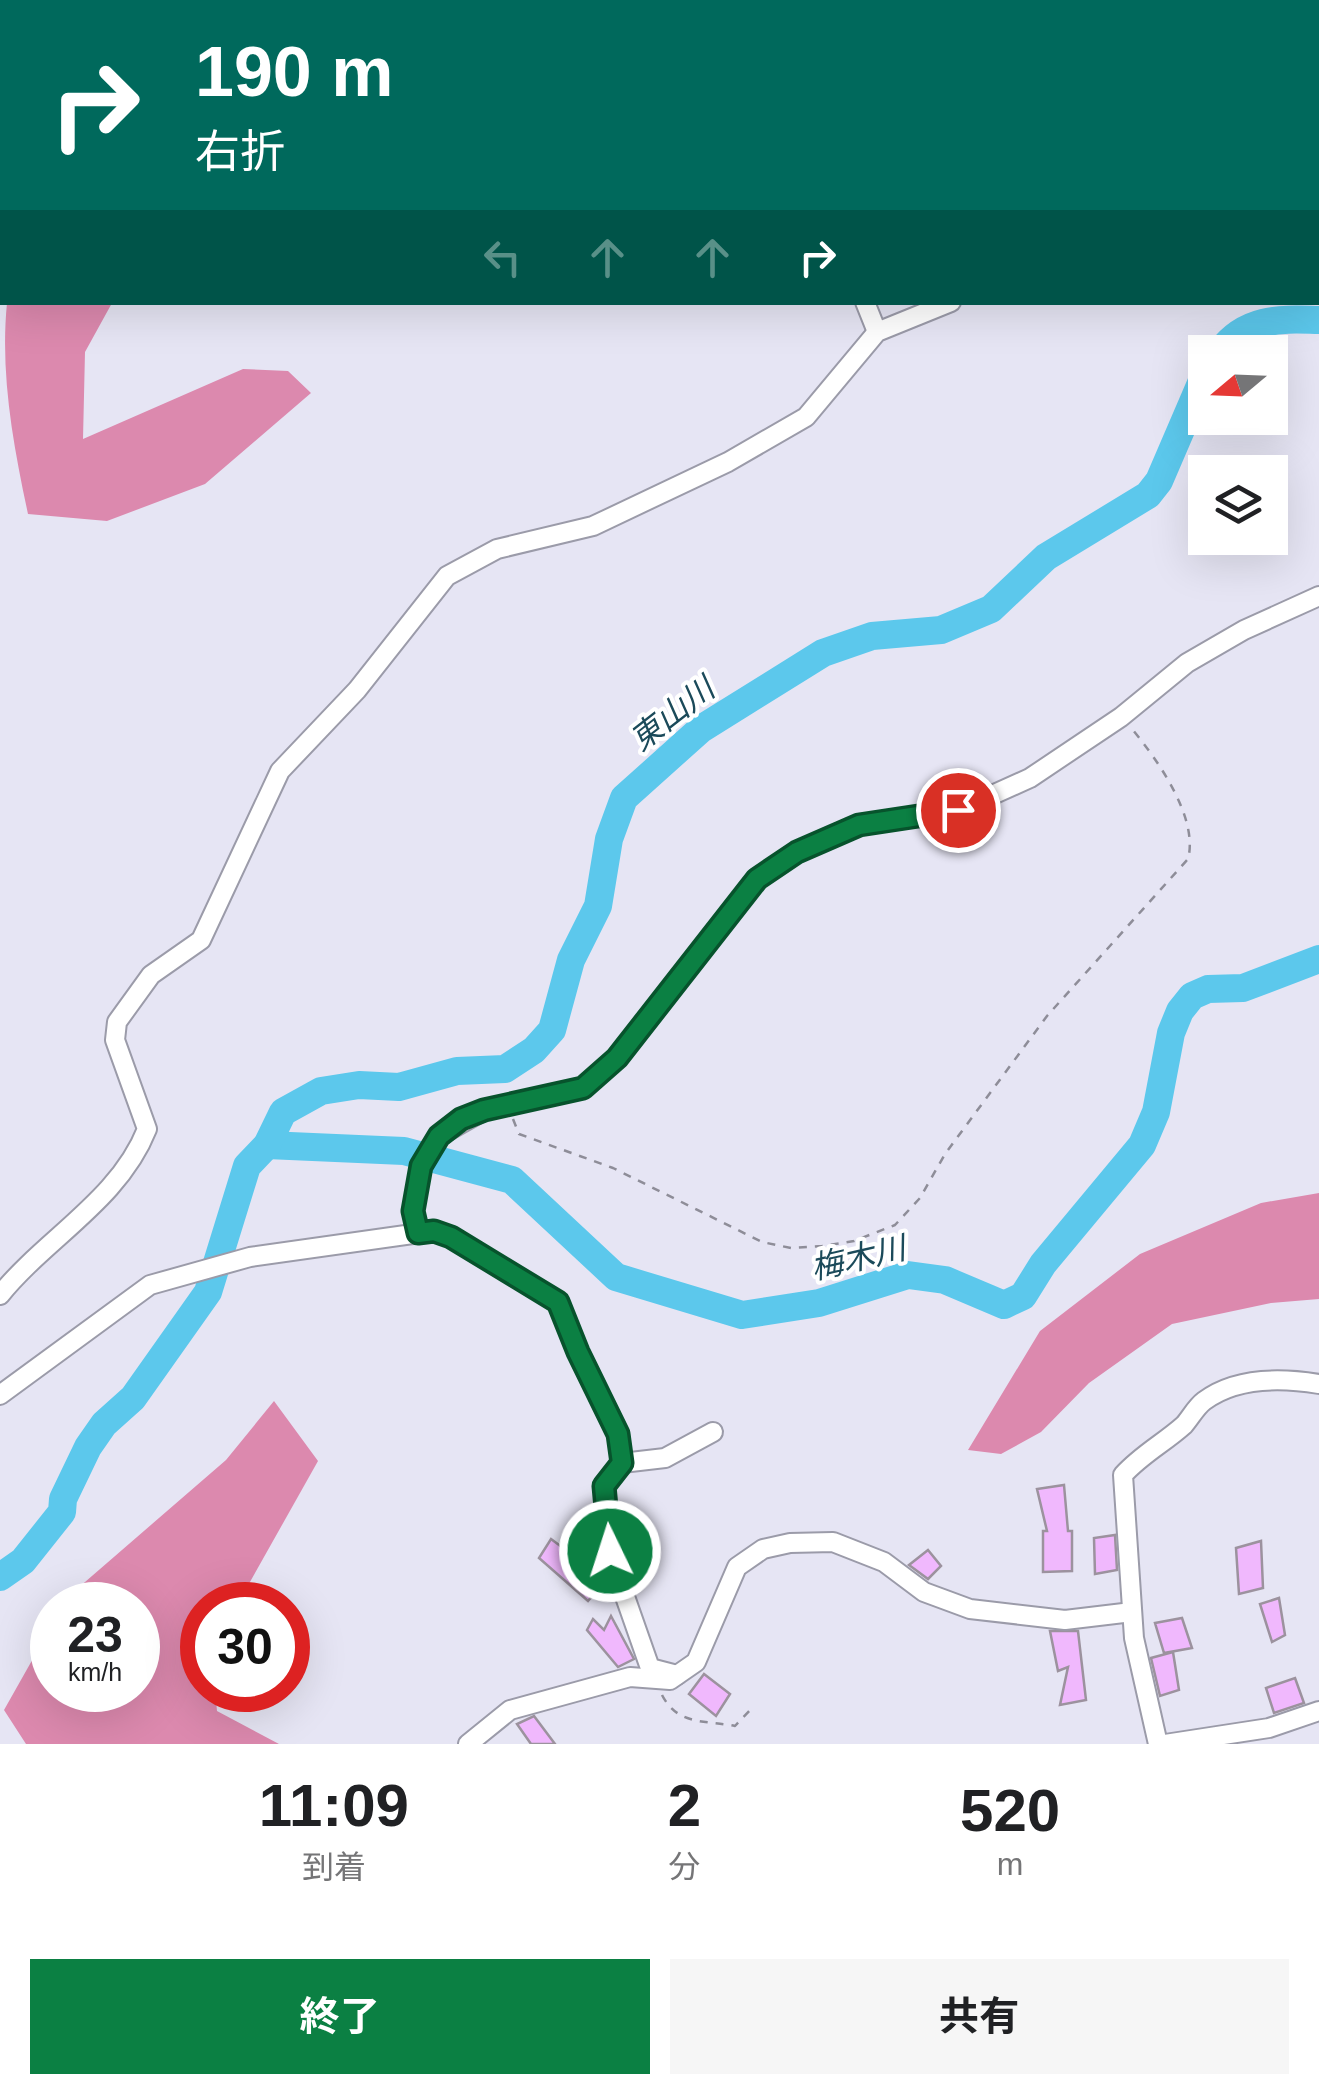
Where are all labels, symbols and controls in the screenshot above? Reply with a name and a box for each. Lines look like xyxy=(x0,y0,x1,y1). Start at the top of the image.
text: 190 m xyxy=(195,33,393,111)
icon: right xyxy=(30,40,160,170)
text: 右折 xyxy=(195,126,285,177)
icon: left xyxy=(475,230,530,285)
icon: ahead xyxy=(580,230,635,285)
icon: ahead xyxy=(685,230,740,285)
icon: right xyxy=(790,230,845,285)
north arrow xyxy=(1188,335,1288,435)
map controls xyxy=(1188,335,1288,555)
button: layers xyxy=(1188,455,1288,555)
water label: 東山川 xyxy=(623,668,723,758)
pin xyxy=(916,768,1001,853)
icon: arrive xyxy=(931,783,986,838)
water label: 梅木川 xyxy=(807,1229,912,1286)
position arrow xyxy=(558,1499,662,1603)
speed limit sign: 30 xyxy=(180,1582,310,1712)
text: 23 xyxy=(67,1607,123,1663)
text: km/h xyxy=(68,1658,122,1686)
text: 11:09 xyxy=(259,1772,409,1839)
text: 2 xyxy=(668,1772,701,1839)
text: 520 xyxy=(960,1777,1060,1844)
text: m xyxy=(997,1846,1023,1882)
text: 到着 xyxy=(302,1849,366,1885)
text: 分 xyxy=(668,1849,701,1885)
button: 終了 xyxy=(30,1959,650,2074)
button: 共有 xyxy=(670,1959,1289,2074)

